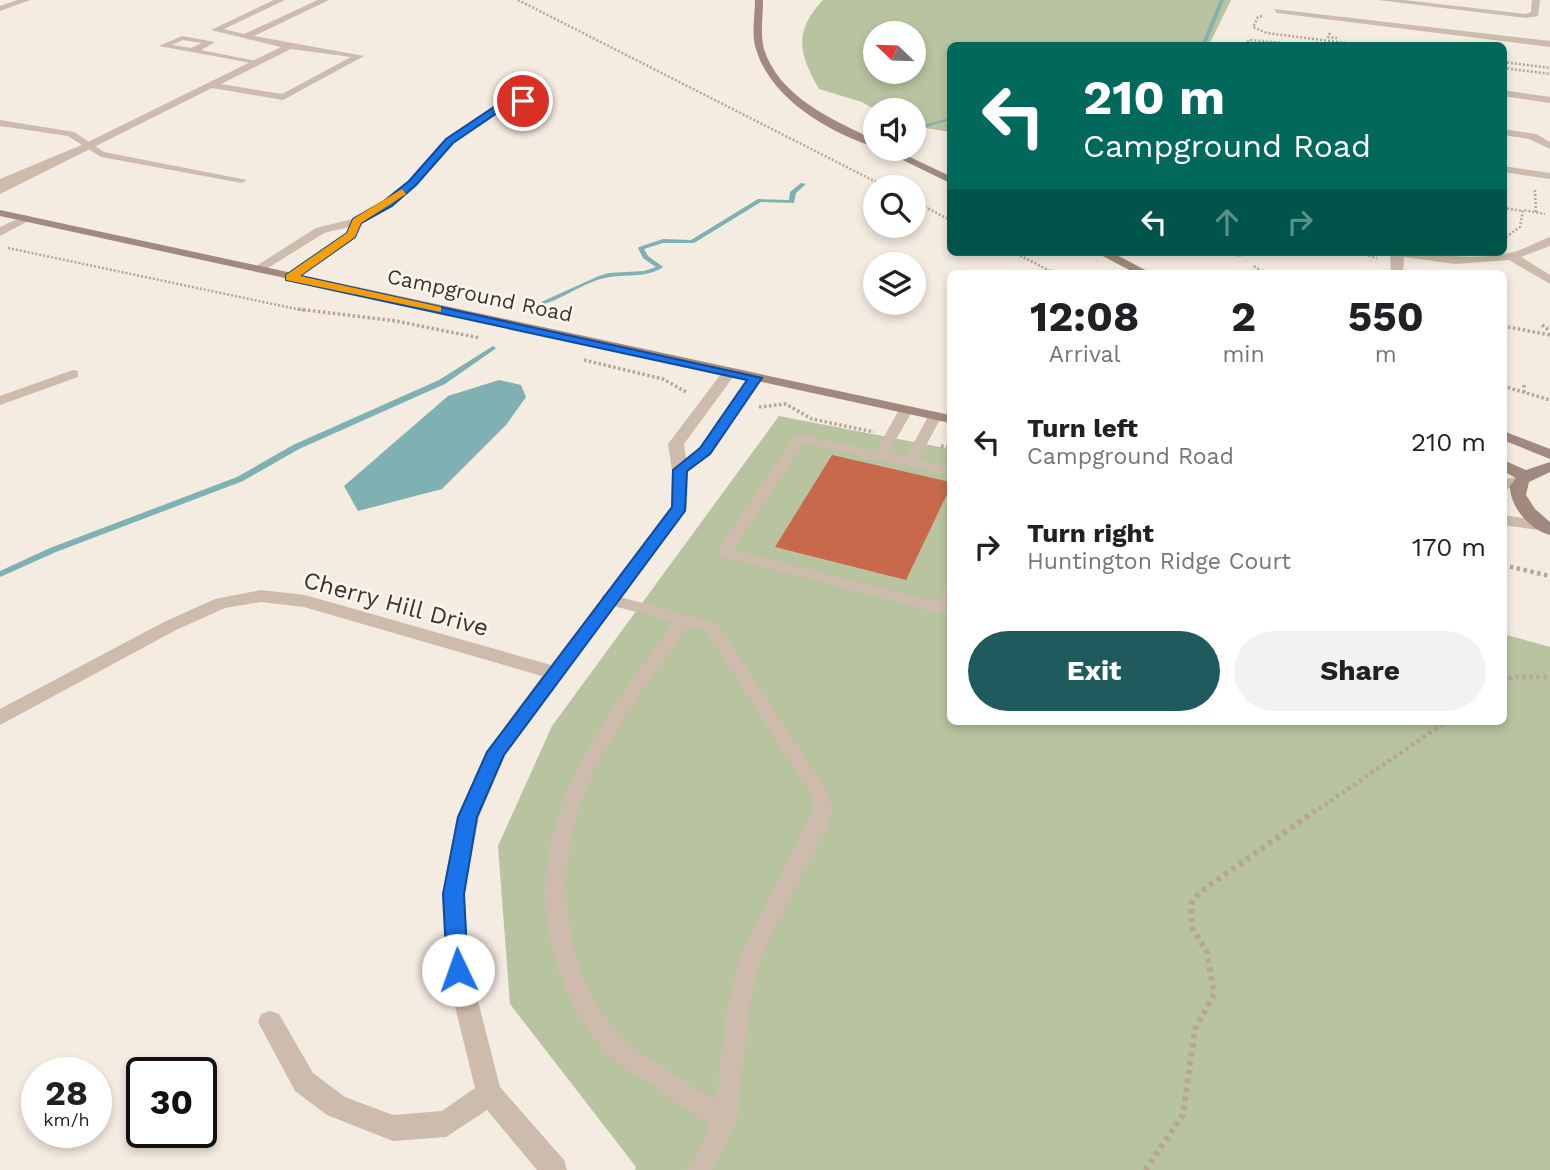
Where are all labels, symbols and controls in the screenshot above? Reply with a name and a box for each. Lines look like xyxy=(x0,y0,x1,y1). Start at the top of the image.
north arrow xyxy=(863,21,926,84)
map controls xyxy=(863,21,926,315)
text: 210 m xyxy=(1083,68,1225,126)
icon: left xyxy=(968,70,1059,161)
pin xyxy=(493,71,553,131)
icon: arrive xyxy=(504,82,542,120)
button: sound xyxy=(863,98,926,161)
text: Campground Road xyxy=(1083,127,1371,165)
button: search xyxy=(863,175,926,238)
icon: left xyxy=(1135,203,1173,241)
icon: ahead xyxy=(1208,203,1246,241)
icon: right xyxy=(1281,203,1319,241)
button: layers xyxy=(863,252,926,315)
street label: Campground Road xyxy=(385,263,575,327)
text: 12:08 xyxy=(1030,292,1139,341)
text: 2 xyxy=(1231,292,1256,341)
text: 550 xyxy=(1348,292,1424,341)
text: Arrival xyxy=(1049,341,1121,368)
text: min xyxy=(1222,341,1265,368)
text: m xyxy=(1375,341,1397,368)
text: Turn left xyxy=(1027,413,1138,443)
icon: left xyxy=(968,423,1006,461)
text: 210 m xyxy=(1411,427,1486,457)
text: Campground Road xyxy=(1027,443,1234,470)
text: Turn right xyxy=(1027,518,1154,548)
icon: right xyxy=(968,528,1006,566)
text: 170 m xyxy=(1412,532,1486,562)
text: Huntington Ridge Court xyxy=(1027,548,1291,575)
street label: Cherry Hill Drive xyxy=(300,566,492,642)
button: Exit xyxy=(968,631,1220,711)
button: Share xyxy=(1234,631,1486,711)
position arrow xyxy=(421,933,495,1007)
speed limit sign: 30 xyxy=(126,1057,217,1148)
text: 28 xyxy=(45,1072,88,1114)
text: km/h xyxy=(43,1109,90,1130)

